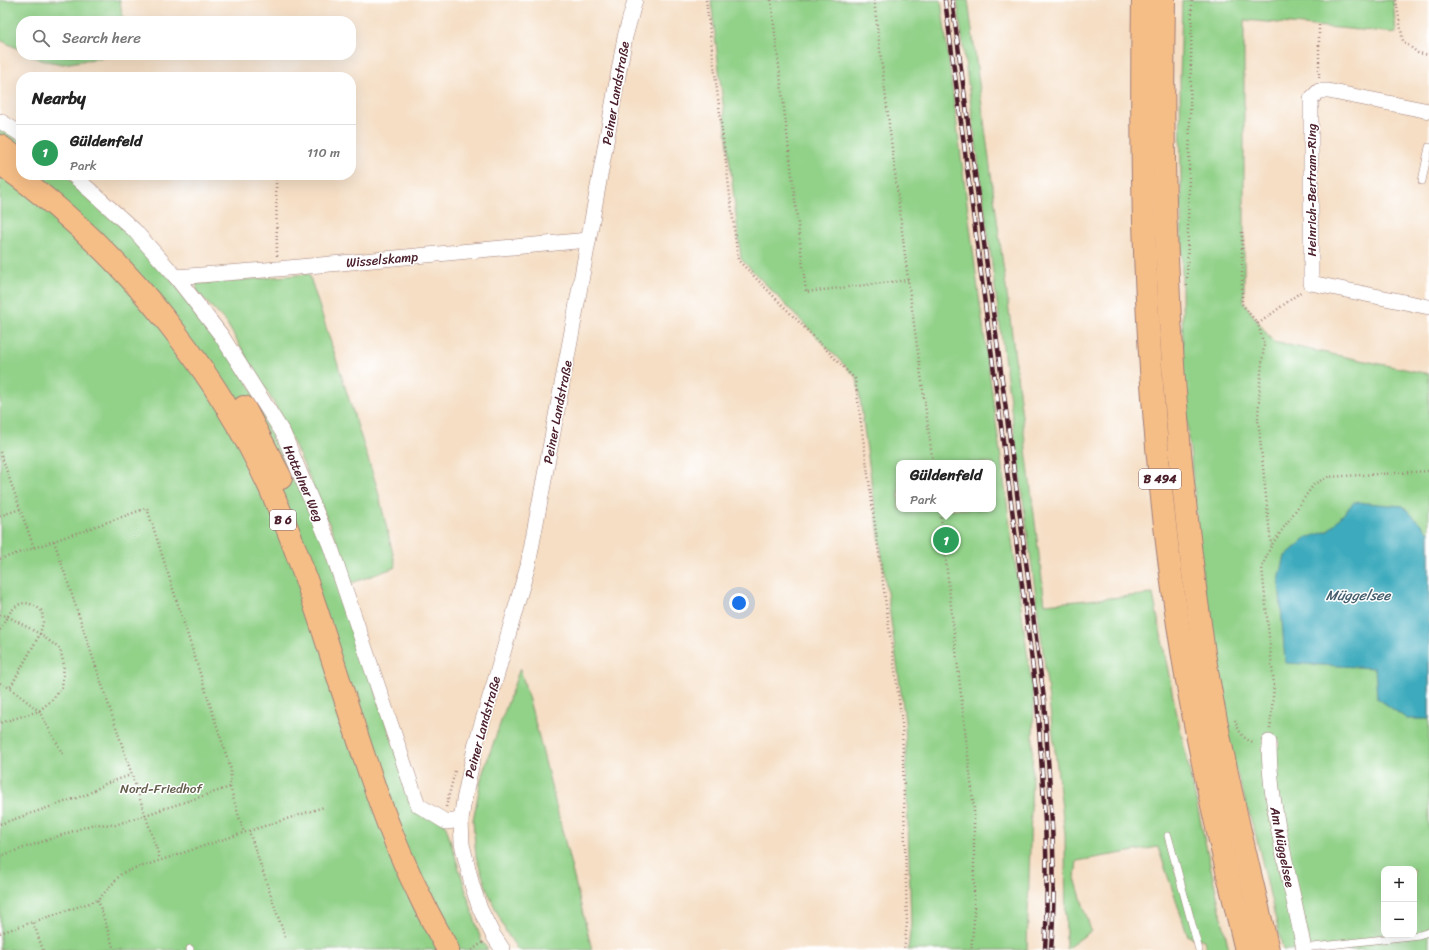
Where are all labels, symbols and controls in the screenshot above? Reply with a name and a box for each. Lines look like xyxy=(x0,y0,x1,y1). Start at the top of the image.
search box xyxy=(16,16,356,60)
text: Search here xyxy=(62,25,141,51)
icon: search xyxy=(30,27,52,49)
street label: Peiner Landstraße xyxy=(595,39,636,147)
text: Nearby xyxy=(32,83,86,113)
street label: Heinrich-Bertram-Ring xyxy=(1300,123,1323,257)
text: Güldenfeld xyxy=(70,128,142,154)
text: 1 xyxy=(42,141,48,164)
text: 110 m xyxy=(307,141,340,164)
text: Park xyxy=(70,154,97,177)
street label: Wisselskamp xyxy=(345,245,419,274)
street label: Peiner Landstraße xyxy=(536,358,579,466)
street label: Hottelner Weg xyxy=(277,441,330,526)
popup xyxy=(896,460,996,512)
text: Güldenfeld xyxy=(910,462,982,488)
road number: B 494 xyxy=(1139,469,1181,489)
text: Park xyxy=(910,488,937,511)
road number: B 6 xyxy=(270,510,296,530)
pin: 1 xyxy=(933,525,959,555)
water label: Müggelsee xyxy=(1326,583,1392,608)
your location xyxy=(729,593,749,613)
street label: Peiner Landstraße xyxy=(458,673,507,781)
park label: Nord-Friedhof xyxy=(120,777,203,800)
street label: Am Müggelsee xyxy=(1263,804,1302,889)
map controls xyxy=(1381,866,1417,938)
button: + xyxy=(1381,866,1417,902)
button: − xyxy=(1381,902,1417,938)

